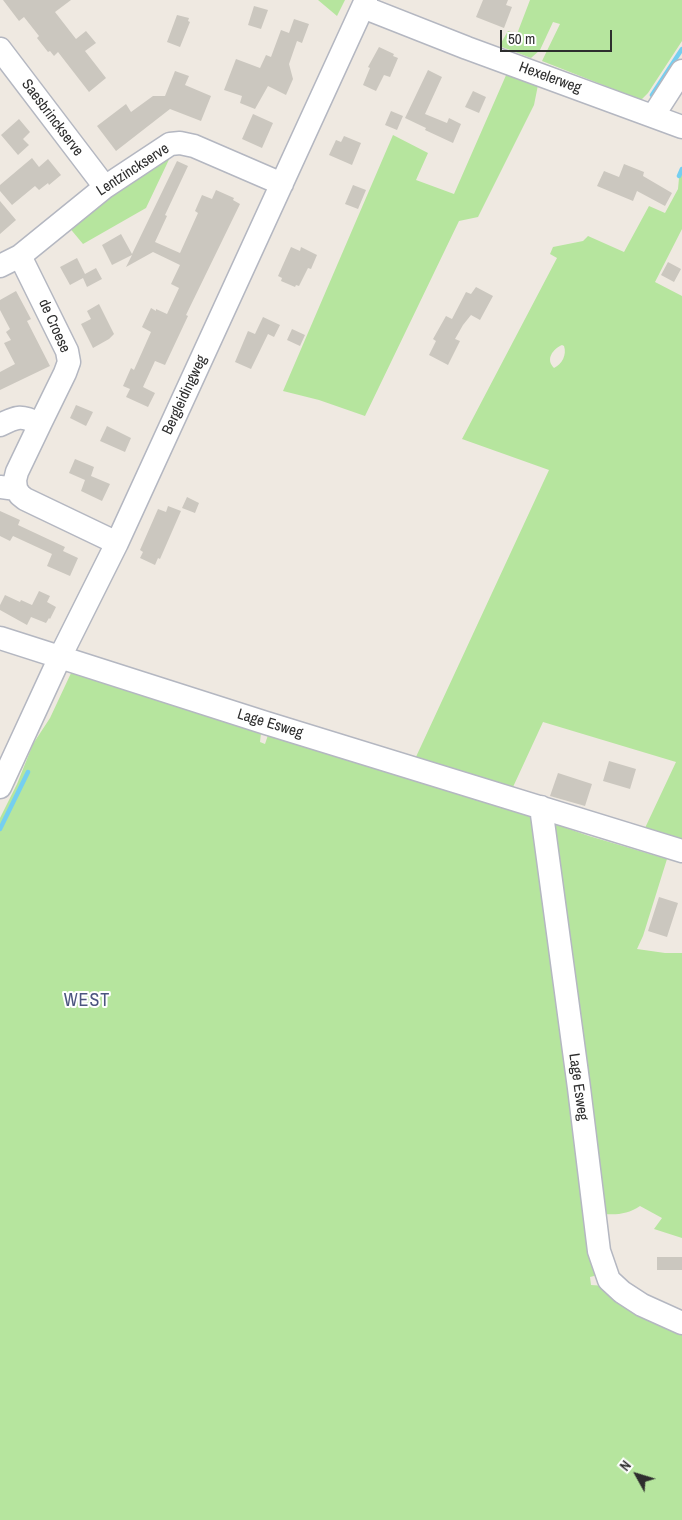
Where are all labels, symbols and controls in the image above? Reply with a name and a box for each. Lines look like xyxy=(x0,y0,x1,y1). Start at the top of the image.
scale bar xyxy=(502,20,614,52)
text: 50 m xyxy=(508,28,535,49)
street label: Hexelerweg xyxy=(516,58,584,98)
street label: Saesbrinckserve xyxy=(17,76,87,160)
street label: Lentzinckserve xyxy=(93,140,173,200)
street label: de Croese xyxy=(34,296,74,356)
street label: Bergleidingweg xyxy=(159,352,211,438)
street label: Lage Esweg xyxy=(235,705,305,743)
district label: WEST xyxy=(63,990,111,1012)
street label: Lage Esweg xyxy=(564,1052,592,1122)
north arrow xyxy=(612,1450,662,1500)
text: N xyxy=(616,1457,635,1474)

